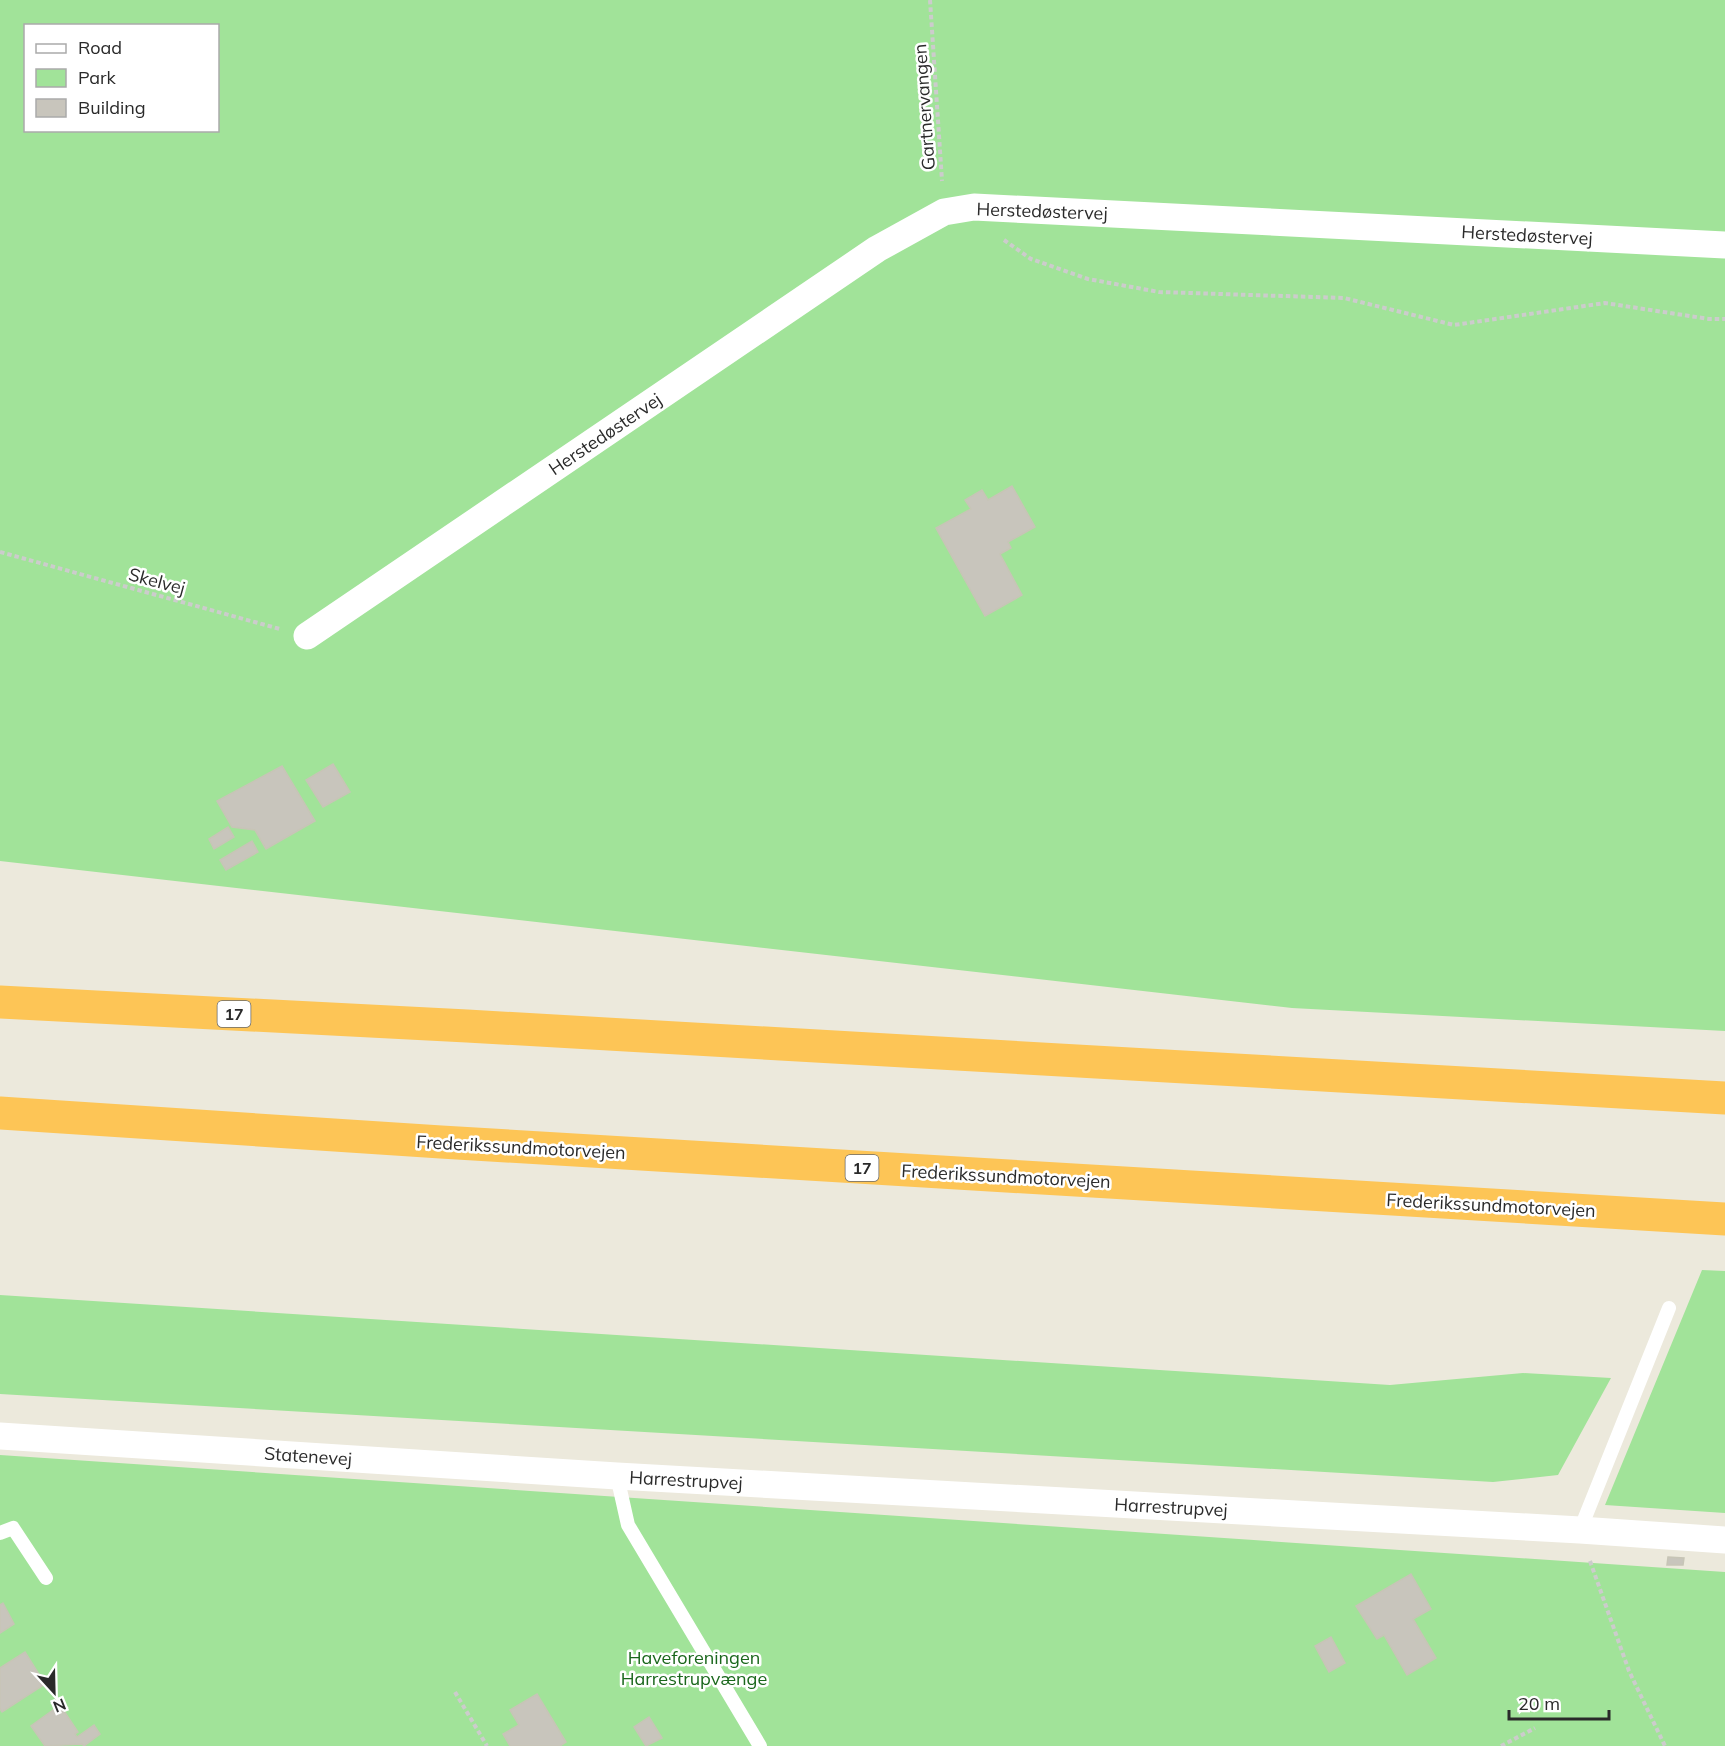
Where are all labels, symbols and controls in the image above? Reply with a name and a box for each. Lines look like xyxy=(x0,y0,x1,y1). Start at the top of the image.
legend xyxy=(24,24,219,132)
text: Road xyxy=(78,36,122,59)
street label: Gartnervangen xyxy=(908,43,940,171)
text: Park xyxy=(78,66,117,89)
text: Building xyxy=(78,96,146,119)
street label: Herstedøstervej xyxy=(976,197,1108,225)
street label: Herstedøstervej xyxy=(1461,220,1593,250)
street label: Herstedøstervej xyxy=(544,388,666,480)
street label: Skelvej xyxy=(126,562,188,600)
road number: 17 xyxy=(218,1001,250,1027)
street label: Frederikssundmotorvejen xyxy=(416,1130,626,1164)
road number: 17 xyxy=(846,1155,878,1181)
street label: Frederikssundmotorvejen xyxy=(901,1159,1111,1193)
street label: Frederikssundmotorvejen xyxy=(1386,1188,1596,1222)
street label: Statenevej xyxy=(263,1441,353,1471)
street label: Harrestrupvej xyxy=(629,1466,743,1494)
street label: Harrestrupvej xyxy=(1114,1493,1228,1521)
park label: Haveforeningen Harrestrupvænge xyxy=(621,1646,767,1690)
north arrow xyxy=(24,1662,84,1722)
scale bar xyxy=(1509,1683,1610,1721)
text: 20 m xyxy=(1518,1692,1560,1715)
text: N xyxy=(50,1694,69,1717)

